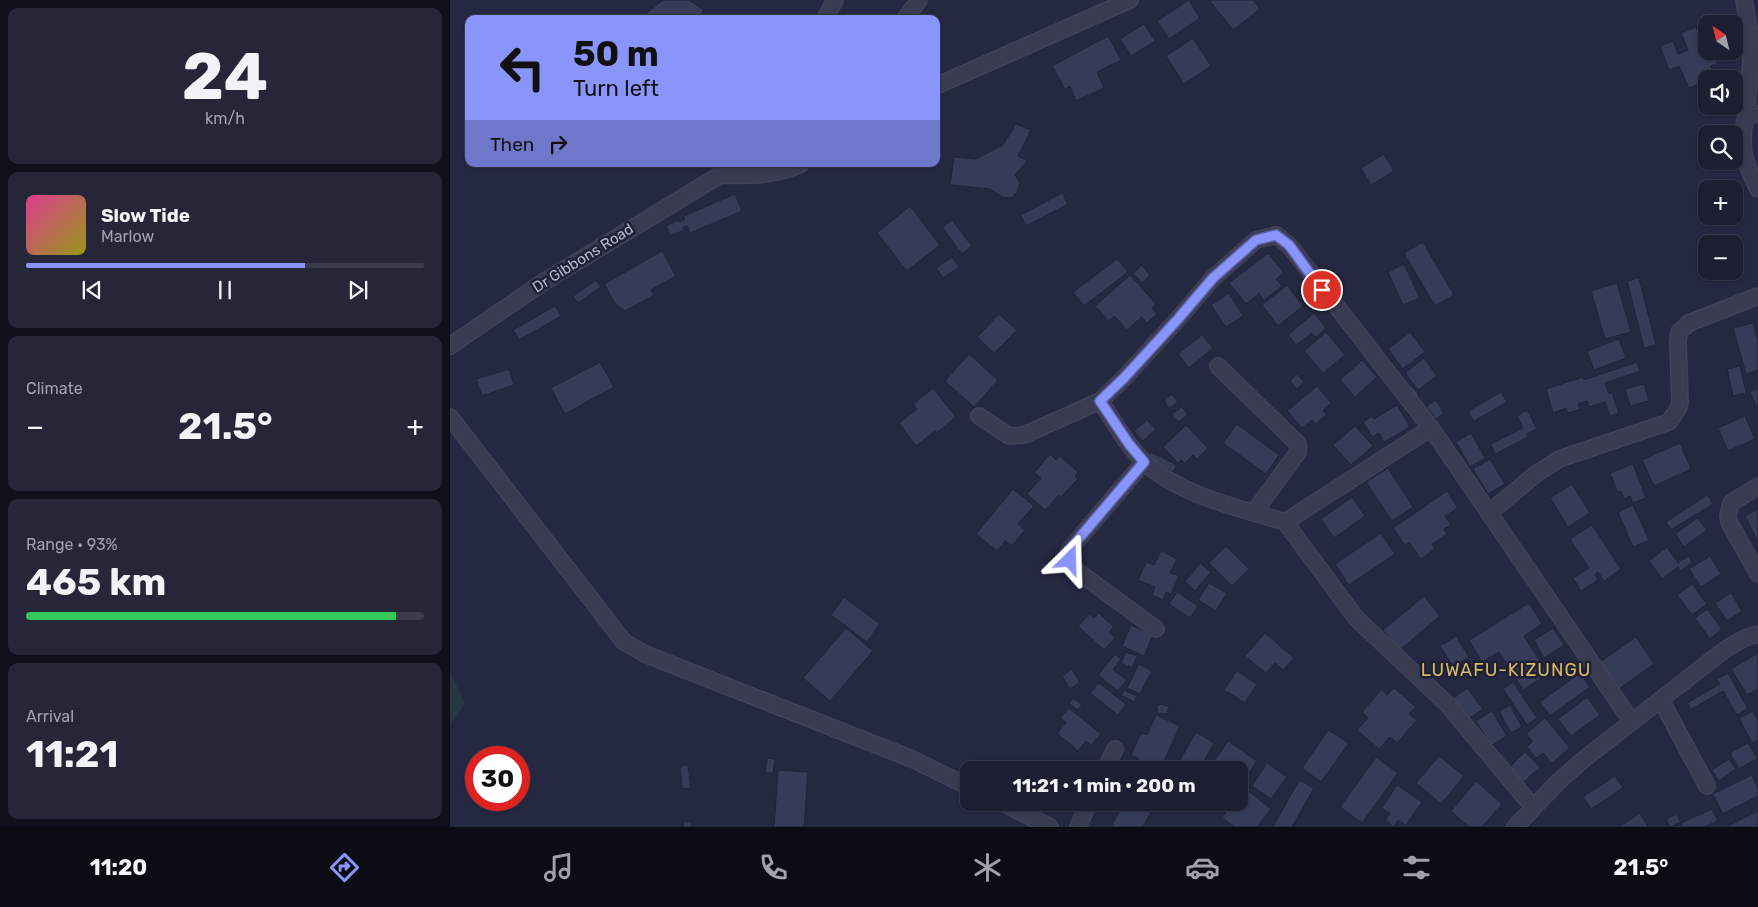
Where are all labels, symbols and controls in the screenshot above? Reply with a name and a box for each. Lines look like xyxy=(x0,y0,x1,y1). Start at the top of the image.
north arrow xyxy=(1698,15,1742,60)
map controls xyxy=(1698,15,1743,280)
text: 50 m xyxy=(573,33,659,75)
icon: left xyxy=(490,35,555,100)
text: 24 xyxy=(182,38,268,115)
button: sound xyxy=(1698,70,1743,115)
text: Turn left xyxy=(573,75,659,102)
text: km/h xyxy=(205,109,245,128)
button: search xyxy=(1698,125,1743,170)
icon: right xyxy=(544,130,572,158)
text: Then xyxy=(490,133,534,156)
button: + xyxy=(1698,180,1743,225)
text: Slow Tide xyxy=(101,204,190,227)
street label: Dr Gibbons Road xyxy=(529,220,637,296)
text: Marlow xyxy=(101,227,154,246)
button: − xyxy=(1698,235,1743,280)
pin xyxy=(1301,269,1343,311)
icon: previous xyxy=(78,276,106,304)
icon: pause xyxy=(211,276,239,304)
icon: next xyxy=(344,276,372,304)
icon: arrive xyxy=(1308,276,1336,304)
text: Climate xyxy=(26,379,83,398)
text: 21.5° xyxy=(178,403,273,449)
text: − xyxy=(26,410,44,443)
text: + xyxy=(407,410,424,443)
position arrow xyxy=(1043,533,1095,585)
text: Range · 93% xyxy=(26,535,118,554)
text: 465 km xyxy=(26,559,166,605)
district label: LUWAFU-KIZUNGU xyxy=(1421,659,1591,681)
text: Arrival xyxy=(26,707,74,726)
text: 11:21 xyxy=(26,731,118,777)
speed limit sign: 30 xyxy=(465,746,530,811)
text: 11:21 · 1 min · 200 m xyxy=(1012,774,1196,797)
icon: directions xyxy=(327,850,362,885)
icon: music xyxy=(541,850,576,885)
icon: phone xyxy=(756,850,791,885)
icon: climate xyxy=(970,850,1005,885)
icon: car xyxy=(1185,850,1220,885)
icon: filters xyxy=(1399,850,1434,885)
text: 11:20 xyxy=(90,854,147,881)
text: 21.5° xyxy=(1613,854,1668,881)

